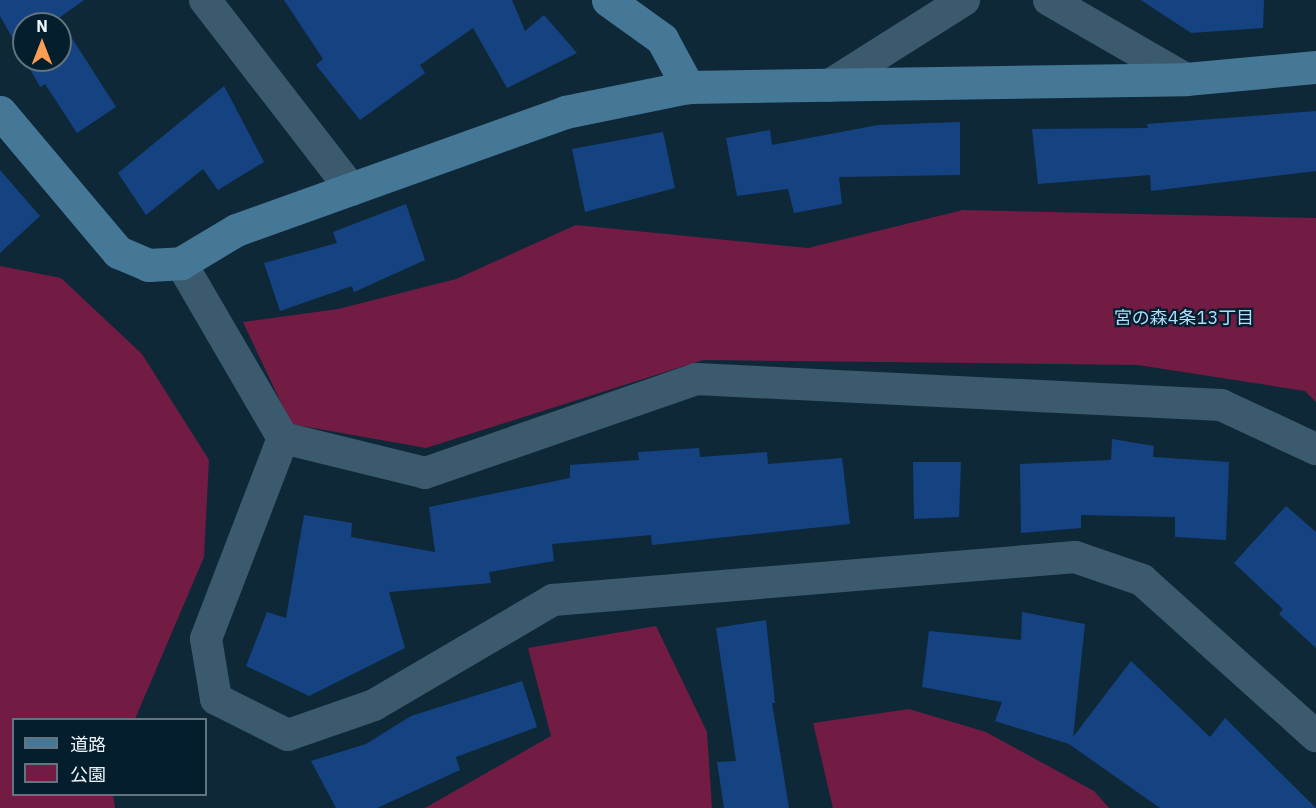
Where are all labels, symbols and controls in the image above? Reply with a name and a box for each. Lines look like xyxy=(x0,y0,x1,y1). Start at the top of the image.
north arrow xyxy=(12,12,72,72)
text: N xyxy=(36,16,48,36)
district label: 宮の森4条13丁目 xyxy=(1114,307,1254,329)
legend xyxy=(12,718,207,796)
text: 道路 xyxy=(70,733,106,756)
text: 公園 xyxy=(70,763,106,786)

